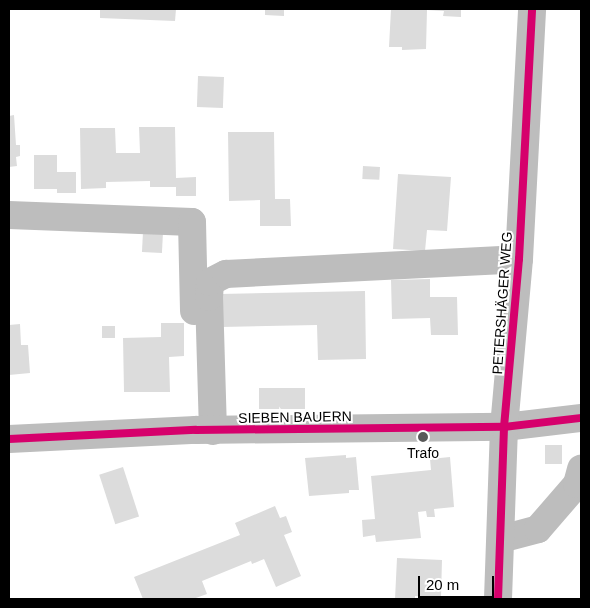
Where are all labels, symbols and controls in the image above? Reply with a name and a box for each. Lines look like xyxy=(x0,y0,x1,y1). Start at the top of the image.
street label: PETERSHÄGER WEG xyxy=(489,231,515,375)
street label: SIEBEN BAUERN xyxy=(238,408,352,426)
marker: Trafo xyxy=(417,431,429,443)
place label: Trafo xyxy=(407,445,439,461)
scale bar xyxy=(420,566,496,598)
text: 20 m xyxy=(426,576,459,593)

